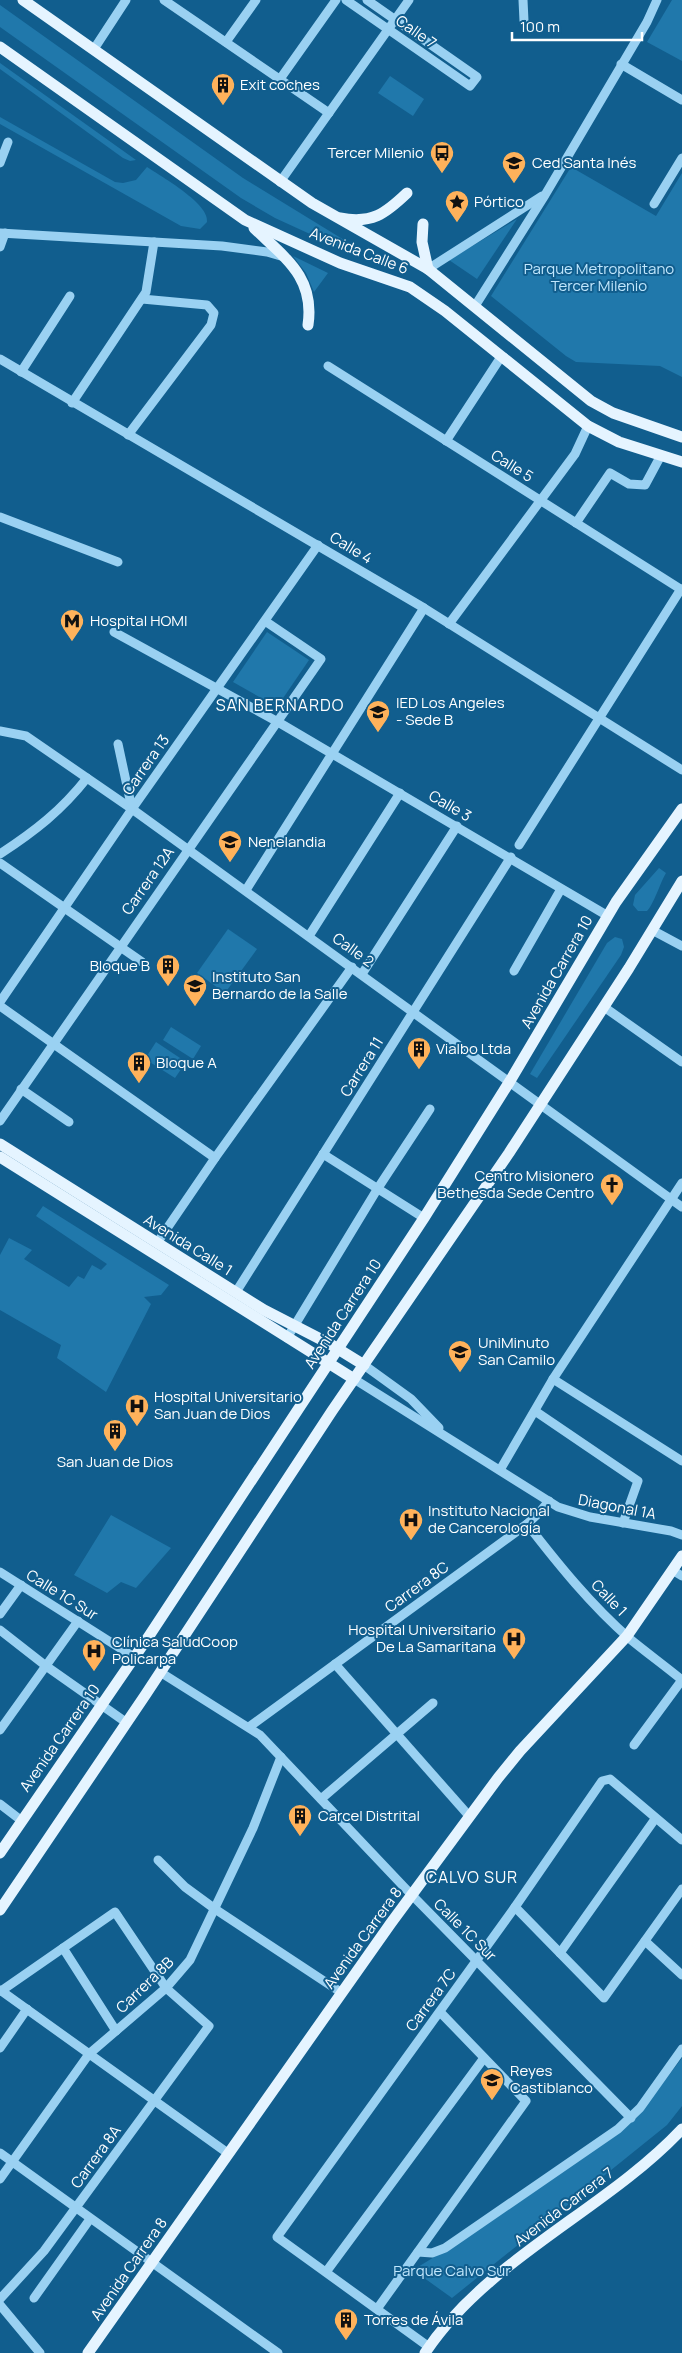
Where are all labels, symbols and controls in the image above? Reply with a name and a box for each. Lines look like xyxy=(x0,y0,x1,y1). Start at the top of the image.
street label: Calle 7 xyxy=(392,10,441,53)
scale bar xyxy=(512,10,642,42)
text: 100 m xyxy=(520,16,560,37)
building icon: Exit coches xyxy=(210,72,236,106)
place label: Exit coches xyxy=(240,74,320,95)
bus stop icon: Tercer Milenio xyxy=(429,140,455,174)
place label: Tercer Milenio xyxy=(328,142,424,163)
school or university icon: Ced Santa Inés xyxy=(501,150,527,184)
place label: Ced Santa Inés xyxy=(532,152,636,173)
place icon: Pórtico xyxy=(444,189,470,223)
place label: Pórtico xyxy=(474,191,524,212)
street label: Avenida Calle 6 xyxy=(307,222,412,279)
park label: Parque Metropolitano Tercer Milenio xyxy=(524,258,674,296)
street label: Calle 5 xyxy=(487,444,538,487)
street label: Calle 4 xyxy=(326,527,377,569)
metro station icon: Hospital HOMI xyxy=(59,608,85,642)
place label: Hospital HOMI xyxy=(90,610,187,631)
place label: IED Los Angeles - Sede B xyxy=(396,692,505,730)
district label: SAN BERNARDO xyxy=(216,694,344,716)
school or university icon: IED Los Angeles - Sede B xyxy=(365,699,391,733)
street label: Carrera 13 xyxy=(117,730,174,799)
street label: Calle 3 xyxy=(425,785,475,826)
school or university icon: Nenelandia xyxy=(217,829,243,863)
place label: Nenelandia xyxy=(248,831,326,852)
street label: Carrera 12A xyxy=(116,842,179,919)
street label: Avenida Carrera 10 xyxy=(516,911,597,1032)
street label: Calle 2 xyxy=(328,927,378,972)
building icon: Bloque B xyxy=(155,953,181,987)
place label: Bloque B xyxy=(90,955,150,976)
place label: Instituto San Bernardo de la Salle xyxy=(212,966,348,1004)
school or university icon: Instituto San Bernardo de la Salle xyxy=(182,973,208,1007)
street label: Carrera 11 xyxy=(335,1033,388,1101)
building icon: Vialbo Ltda xyxy=(406,1036,432,1070)
place label: Vialbo Ltda xyxy=(436,1038,511,1059)
building icon: Bloque A xyxy=(126,1050,152,1084)
place label: Bloque A xyxy=(156,1052,217,1073)
place label: Centro Misionero Bethesda Sede Centro xyxy=(437,1165,594,1203)
church icon: Centro Misionero Bethesda Sede Centro xyxy=(599,1172,625,1206)
street label: Avenida Calle 1 xyxy=(140,1209,237,1280)
street label: Avenida Carrera 10 xyxy=(299,1255,386,1373)
place label: UniMinuto San Camilo xyxy=(478,1332,555,1370)
school or university icon: UniMinuto San Camilo xyxy=(447,1339,473,1373)
place label: Hospital Universitario San Juan de Dios xyxy=(154,1386,302,1424)
hospital icon: Hospital Universitario San Juan de Dios xyxy=(124,1393,150,1427)
building icon: San Juan de Dios xyxy=(102,1418,128,1452)
place label: San Juan de Dios xyxy=(57,1451,173,1472)
street label: Diagonal 1A xyxy=(576,1489,658,1524)
place label: Instituto Nacional de Cancerología xyxy=(428,1500,550,1538)
hospital icon: Instituto Nacional de Cancerología xyxy=(398,1507,424,1541)
street label: Carrera 8C xyxy=(380,1556,453,1617)
street label: Calle 1C Sur xyxy=(22,1564,103,1625)
street label: Calle 1 xyxy=(587,1575,632,1621)
place label: Hospital Universitario De La Samaritana xyxy=(348,1619,496,1657)
hospital icon: Hospital Universitario De La Samaritana xyxy=(501,1626,527,1660)
place label: Clínica SaludCoop Policarpa xyxy=(112,1631,238,1669)
hospital icon: Clínica SaludCoop Policarpa xyxy=(81,1638,107,1672)
street label: Avenida Carrera 10 xyxy=(14,1680,105,1796)
building icon: Carcel Distrital xyxy=(287,1803,313,1837)
place label: Carcel Distrital xyxy=(318,1805,420,1826)
district label: CALVO SUR xyxy=(426,1866,518,1888)
street label: Avenida Carrera 8 xyxy=(319,1883,407,1993)
street label: Calle 1C Sur xyxy=(429,1894,502,1966)
street label: Carrera 8B xyxy=(111,1952,178,2017)
street label: Carrera 7C xyxy=(401,1964,461,2035)
place label: Reyes Castiblanco xyxy=(510,2060,593,2098)
school or university icon: Reyes Castiblanco xyxy=(479,2067,505,2101)
street label: Carrera 8A xyxy=(66,2121,126,2192)
street label: Avenida Carrera 7 xyxy=(510,2162,618,2251)
street label: Avenida Carrera 8 xyxy=(85,2213,172,2324)
park label: Parque Calvo Sur xyxy=(393,2260,511,2281)
building icon: Torres de Ávila xyxy=(333,2307,359,2341)
place label: Torres de Ávila xyxy=(364,2309,463,2330)

